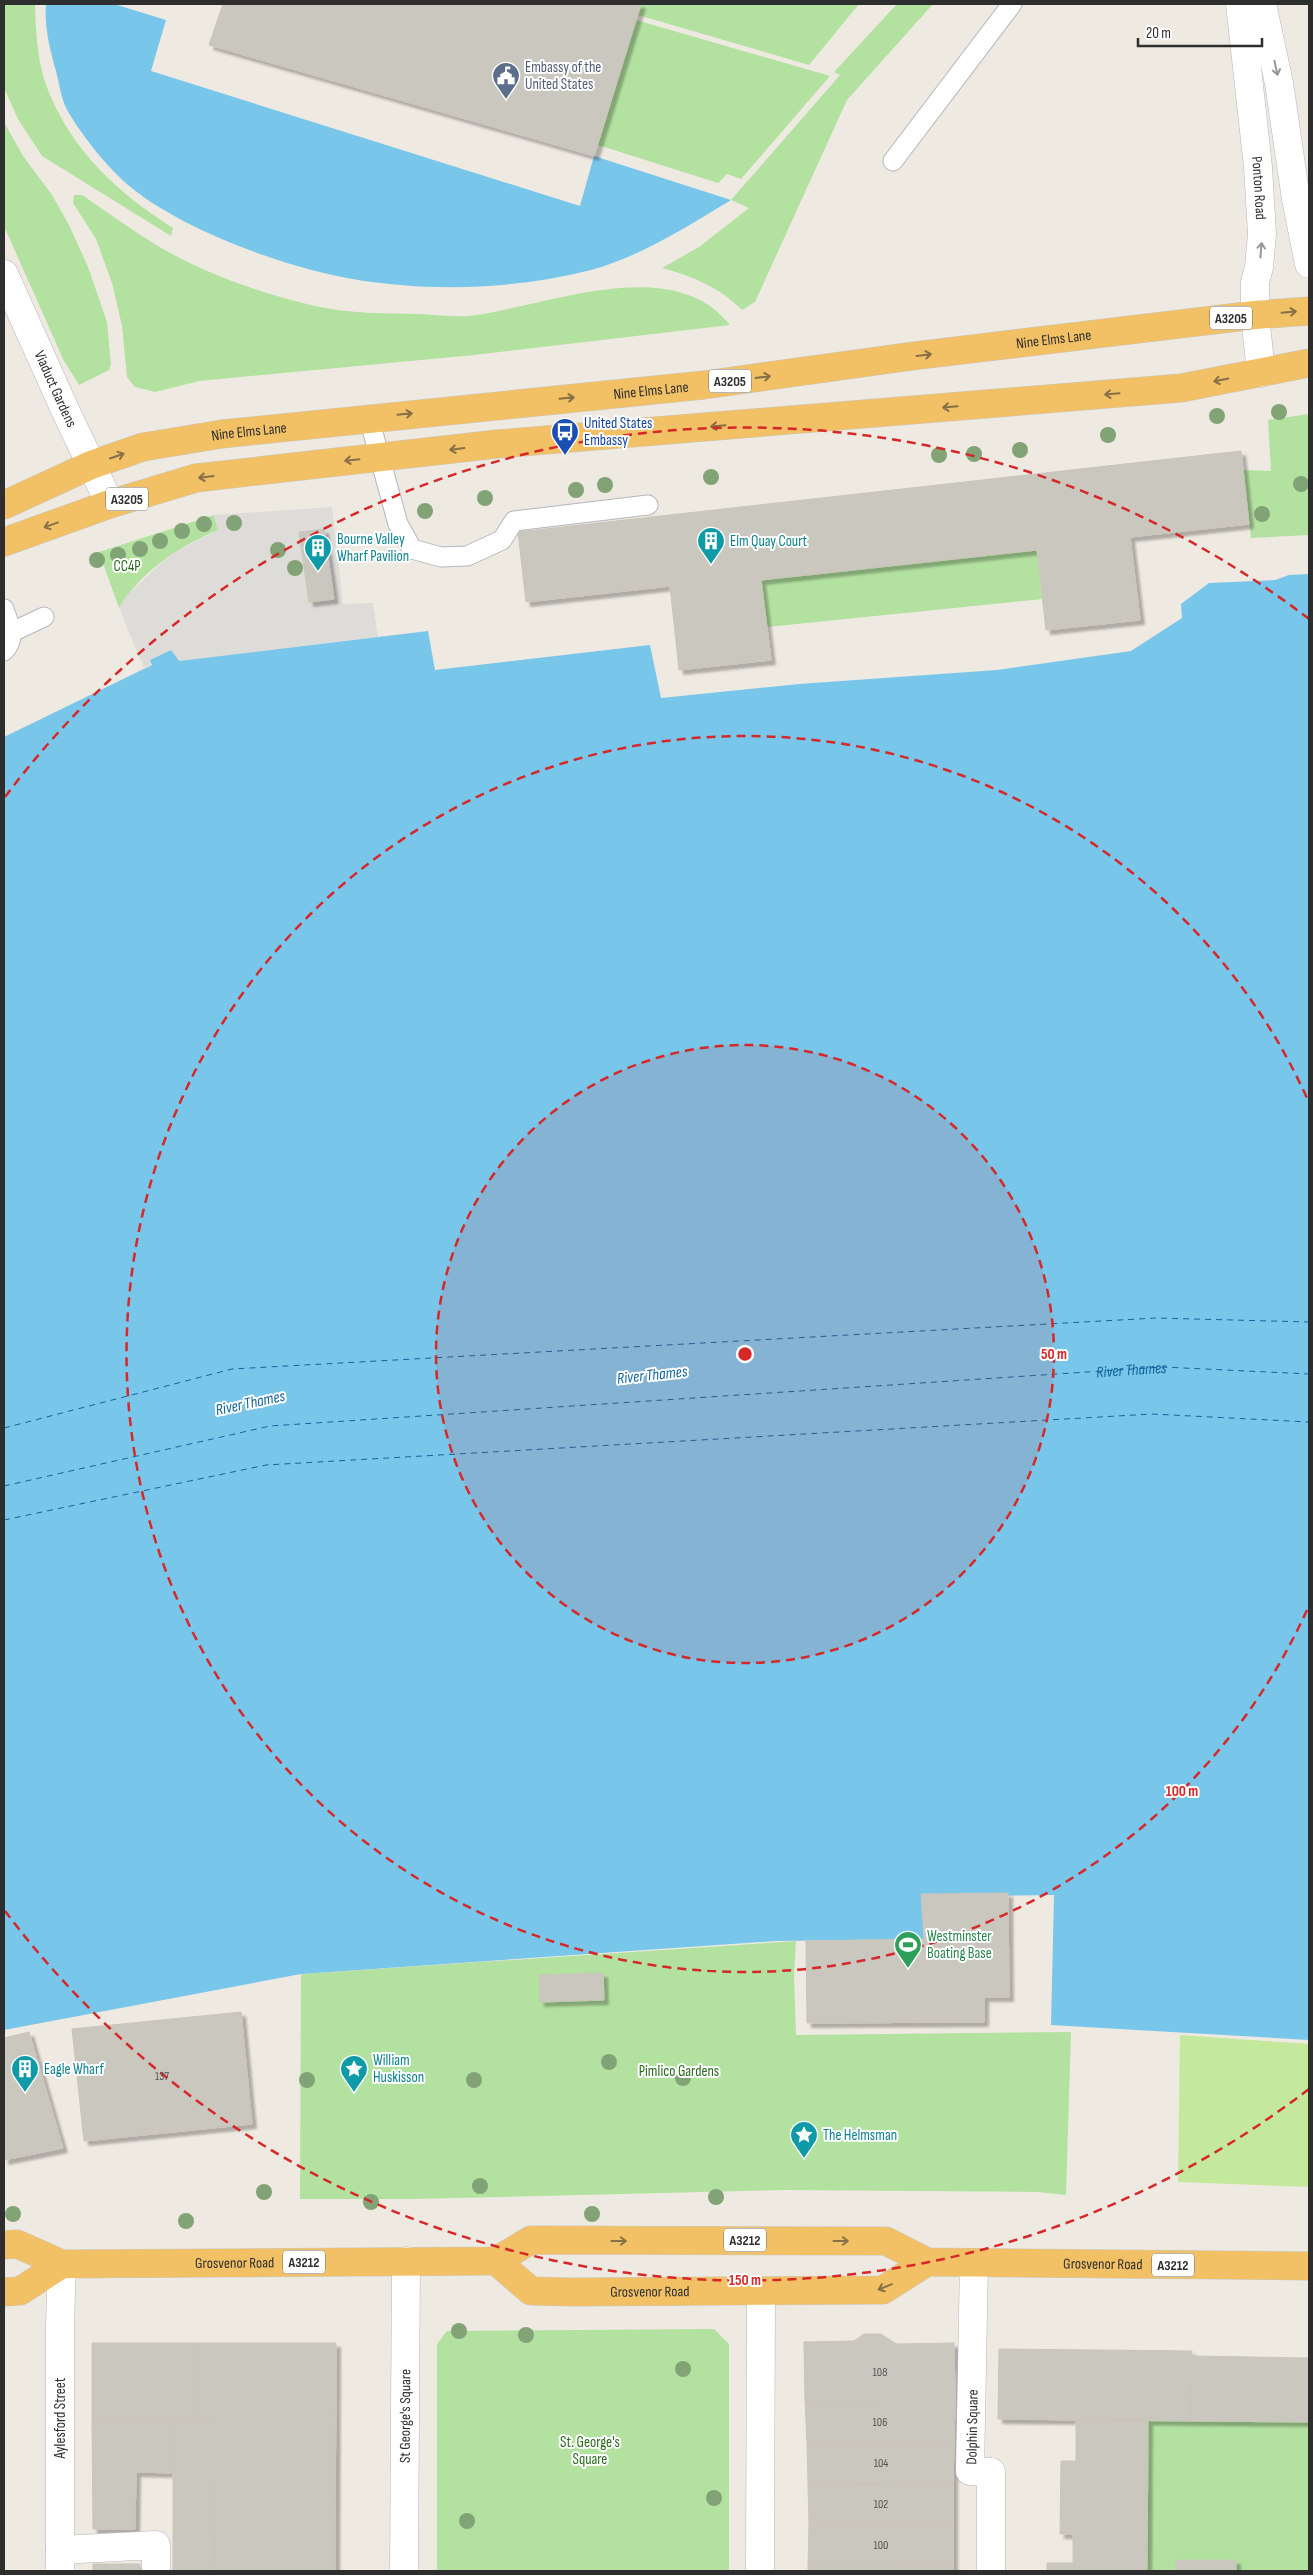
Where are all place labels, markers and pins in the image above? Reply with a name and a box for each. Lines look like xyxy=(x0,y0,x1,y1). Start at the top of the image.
place label: Embassy of the United States xyxy=(525,58,601,94)
public building icon: Embassy of the United States xyxy=(491,61,521,100)
place label: United States Embassy xyxy=(584,414,652,450)
bus stop icon: United States Embassy xyxy=(550,417,580,456)
building icon: Elm Quay Court xyxy=(696,526,726,565)
place label: Bourne Valley Wharf Pavilion xyxy=(337,530,409,566)
place label: Elm Quay Court xyxy=(730,532,808,551)
building icon: Bourne Valley Wharf Pavilion xyxy=(303,533,333,572)
centre of rings xyxy=(736,1345,754,1363)
place label: Westminster Boating Base xyxy=(927,1927,992,1963)
sports icon: Westminster Boating Base xyxy=(893,1930,923,1969)
place label: William Huskisson xyxy=(373,2051,424,2087)
building icon: Eagle Wharf xyxy=(10,2054,40,2093)
place icon: William Huskisson xyxy=(339,2054,369,2093)
place label: Eagle Wharf xyxy=(44,2060,104,2079)
place icon: The Helmsman xyxy=(789,2120,819,2159)
place label: The Helmsman xyxy=(823,2126,897,2145)

